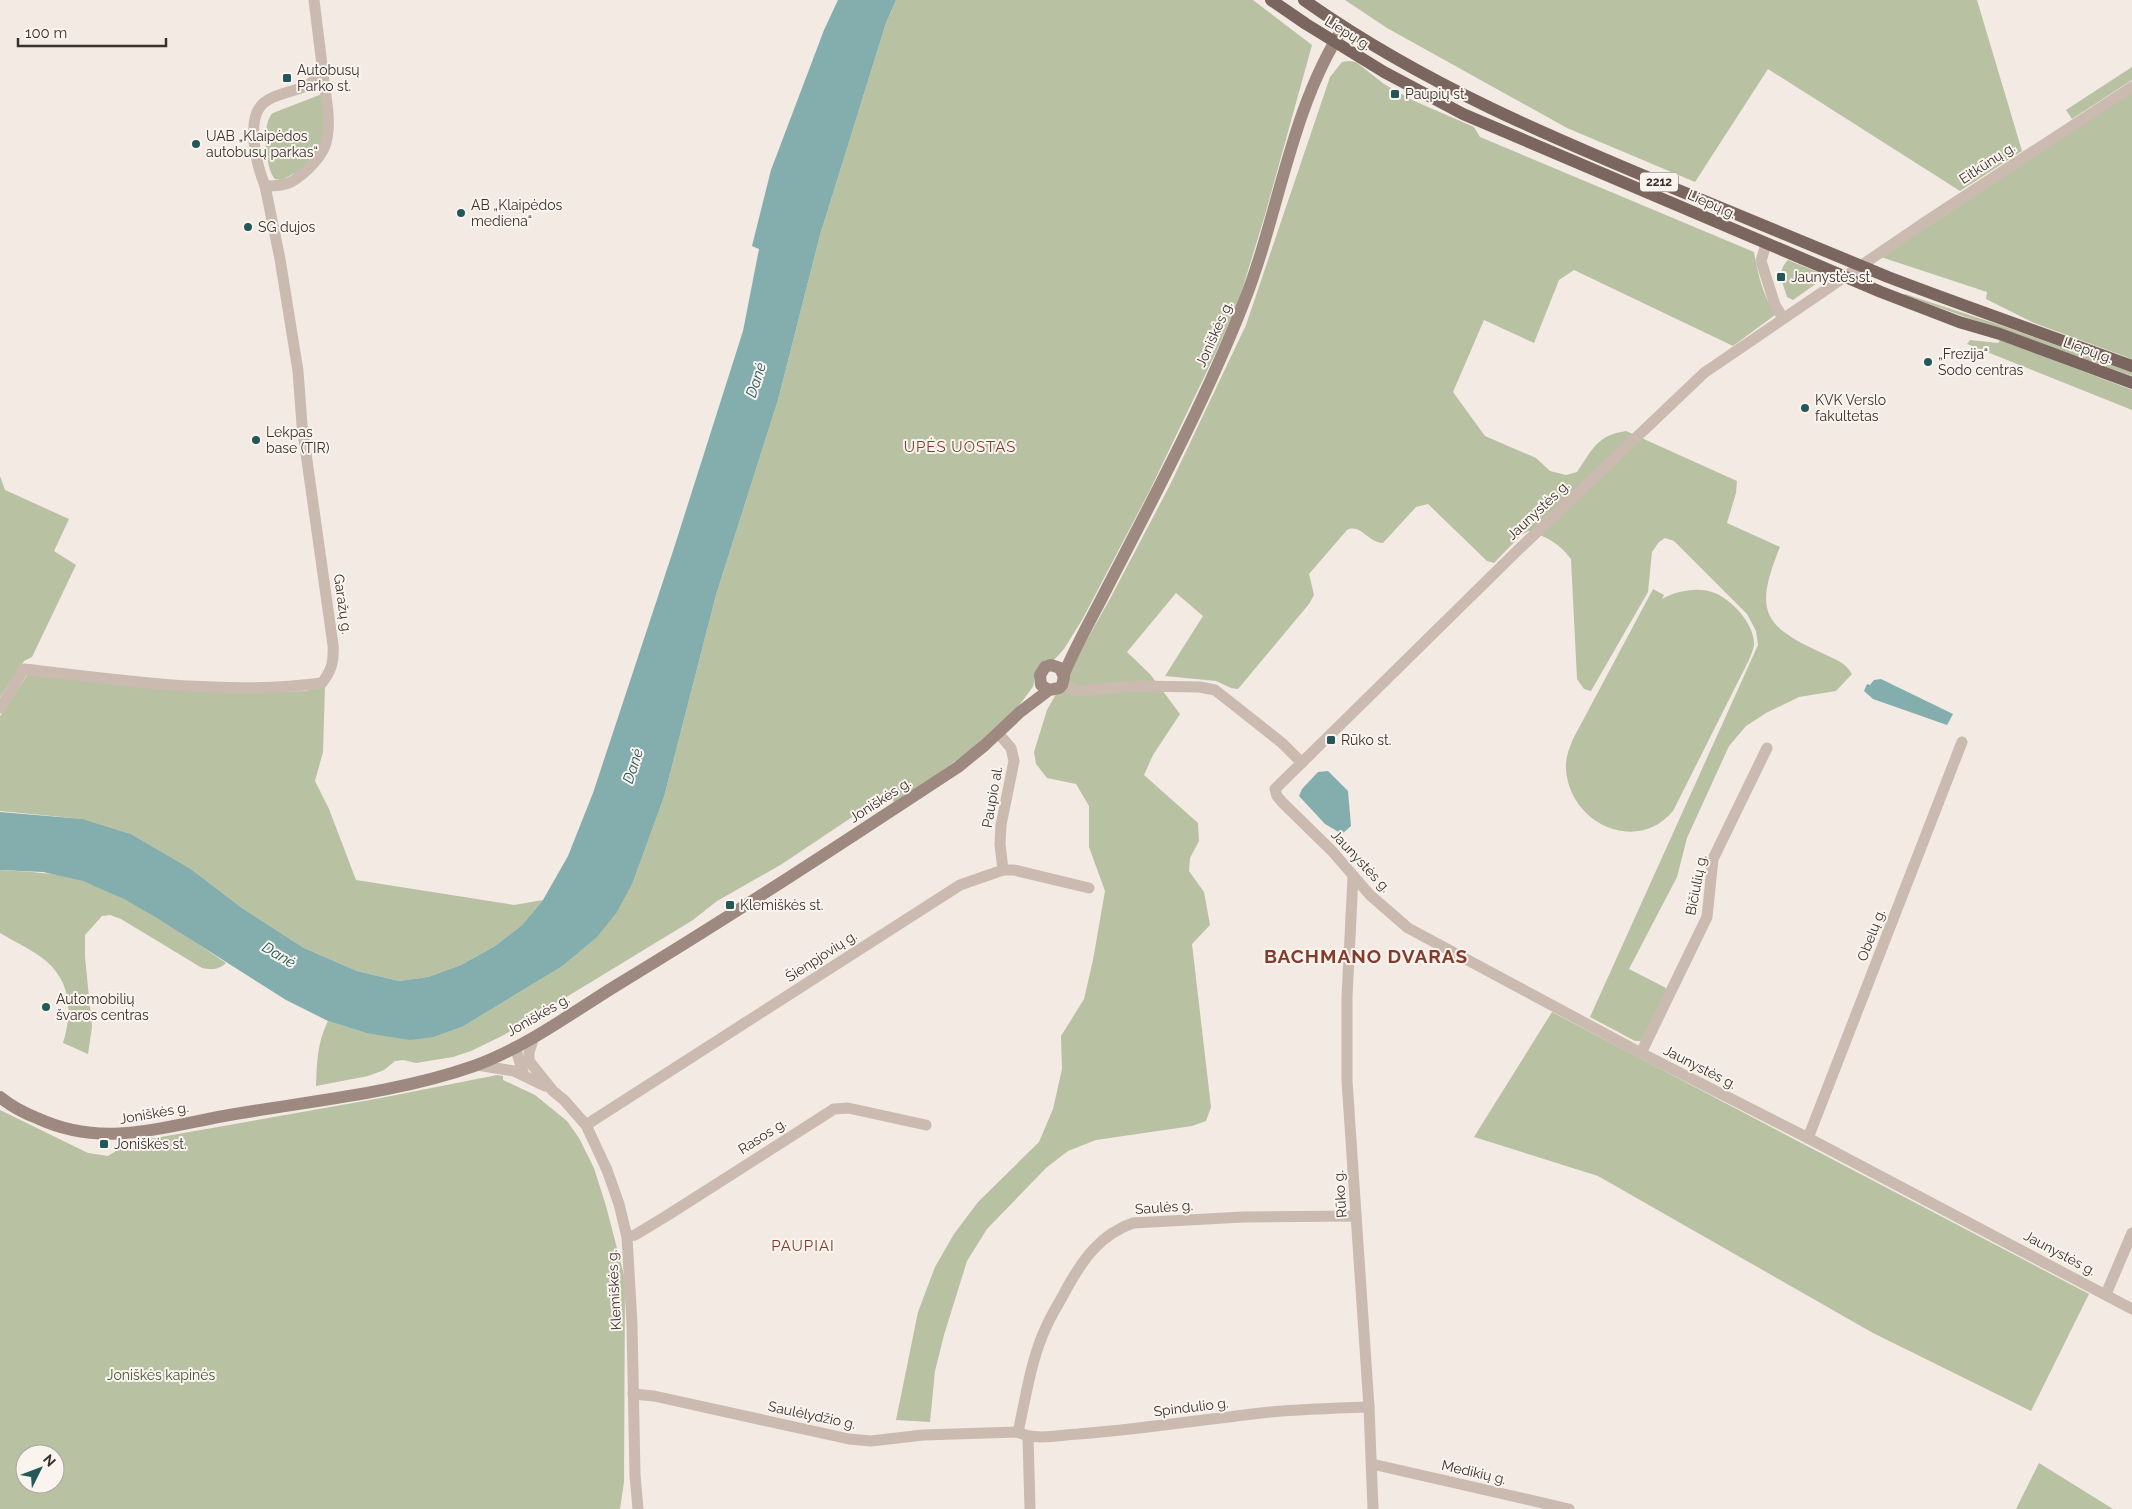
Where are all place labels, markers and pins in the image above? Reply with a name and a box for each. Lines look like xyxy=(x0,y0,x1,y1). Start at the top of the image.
place label: Autobusų Parko st. xyxy=(297,62,360,94)
marker: Autobusų Parko st. xyxy=(281,72,293,84)
place label: Paupių st. xyxy=(1405,86,1467,102)
marker: Paupių st. xyxy=(1389,88,1401,100)
place label: UAB „Klaipėdos autobusų parkas“ xyxy=(206,128,318,160)
marker: UAB „Klaipėdos autobusų parkas“ xyxy=(190,138,202,150)
place label: AB „Klaipėdos mediena“ xyxy=(471,197,563,229)
marker: AB „Klaipėdos mediena“ xyxy=(455,207,467,219)
place label: SG dujos xyxy=(258,219,316,235)
marker: SG dujos xyxy=(242,221,254,233)
place label: Jaunystės st. xyxy=(1791,269,1873,285)
marker: Jaunystės st. xyxy=(1775,271,1787,283)
place label: „Frezija“ Sodo centras xyxy=(1938,346,2024,378)
marker: „Frezija“ Sodo centras xyxy=(1922,356,1934,368)
place label: KVK Verslo fakultetas xyxy=(1815,392,1886,424)
marker: KVK Verslo fakultetas xyxy=(1799,402,1811,414)
place label: Lekpas base (TIR) xyxy=(266,424,330,456)
marker: Lekpas base (TIR) xyxy=(250,434,262,446)
place label: Rūko st. xyxy=(1341,732,1391,748)
marker: Rūko st. xyxy=(1325,734,1337,746)
place label: Klemiškės st. xyxy=(740,897,823,913)
marker: Klemiškės st. xyxy=(724,899,736,911)
place label: Automobilių švaros centras xyxy=(56,991,149,1023)
marker: Automobilių švaros centras xyxy=(40,1001,52,1013)
place label: Joniškės st. xyxy=(114,1136,187,1152)
marker: Joniškės st. xyxy=(98,1138,110,1150)

